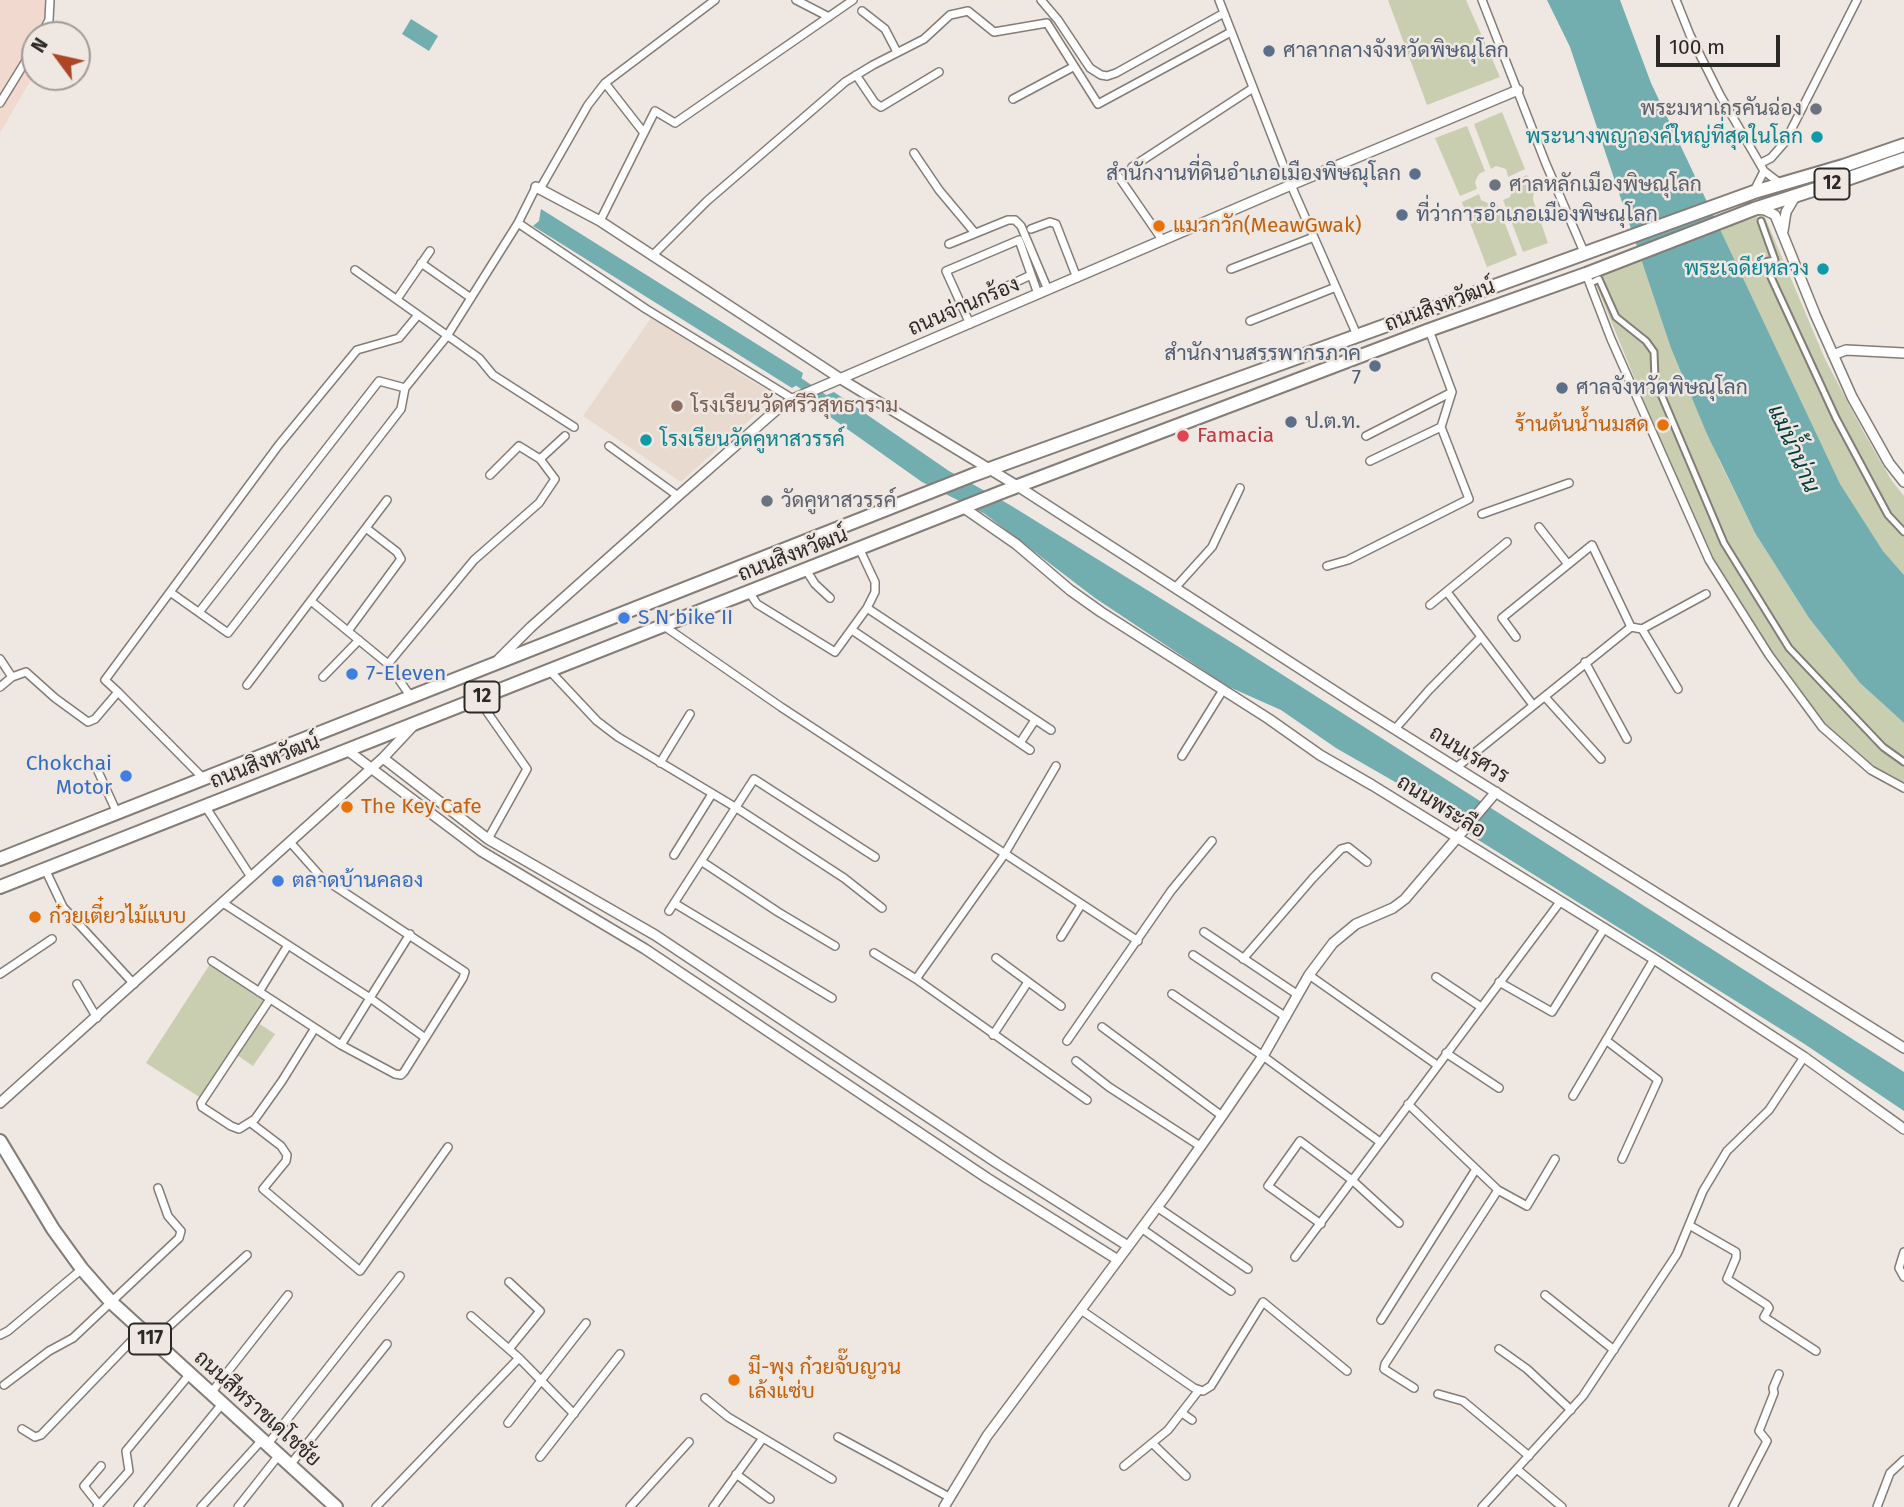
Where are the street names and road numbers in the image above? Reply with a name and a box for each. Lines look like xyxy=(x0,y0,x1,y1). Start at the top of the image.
road number: 12 xyxy=(1814,168,1850,200)
street label: ถนนจ่านกร้อง xyxy=(905,272,1023,342)
street label: ถนนสิงหวัฒน์ xyxy=(1381,274,1499,338)
street label: ถนนสิงหวัฒน์ xyxy=(735,523,851,587)
road number: 12 xyxy=(464,682,500,712)
street label: ถนนเรศวร xyxy=(1425,721,1513,789)
street label: ถนนสิงหวัฒน์ xyxy=(207,730,323,794)
street label: ถนนพระลือ xyxy=(1392,770,1490,844)
road number: 117 xyxy=(129,1324,171,1354)
street label: ถนนสีหราชเดโชชัย xyxy=(188,1345,326,1473)

